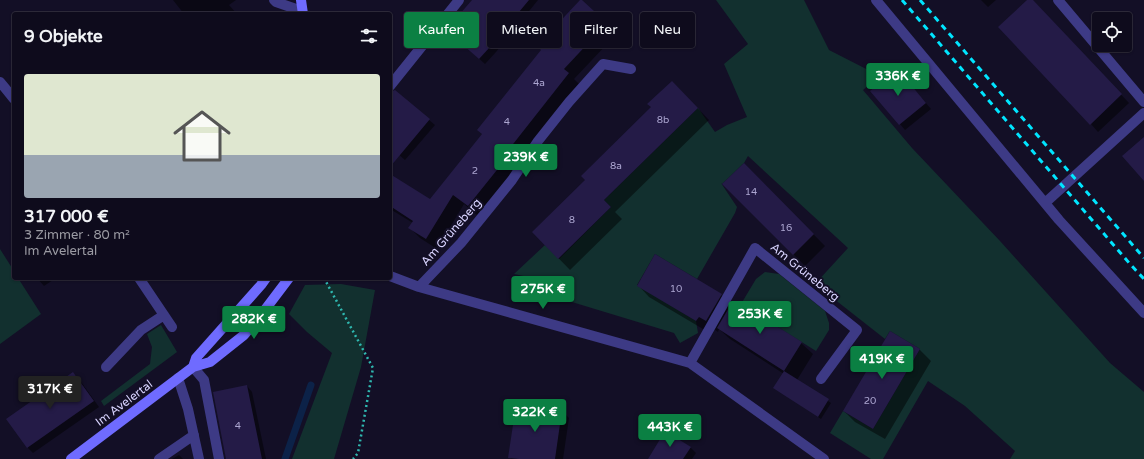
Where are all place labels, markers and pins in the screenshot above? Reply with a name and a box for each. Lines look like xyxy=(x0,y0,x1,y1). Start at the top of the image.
pin: 336K € xyxy=(865,63,931,97)
pin: 239K € xyxy=(493,144,559,178)
pin: 275K € xyxy=(510,276,576,310)
pin: 253K € xyxy=(727,301,793,335)
pin: 282K € xyxy=(221,306,287,340)
pin: 419K € xyxy=(849,346,915,380)
pin: 317K € xyxy=(17,376,83,410)
pin: 322K € xyxy=(502,399,568,433)
pin: 443K € xyxy=(637,414,703,448)

